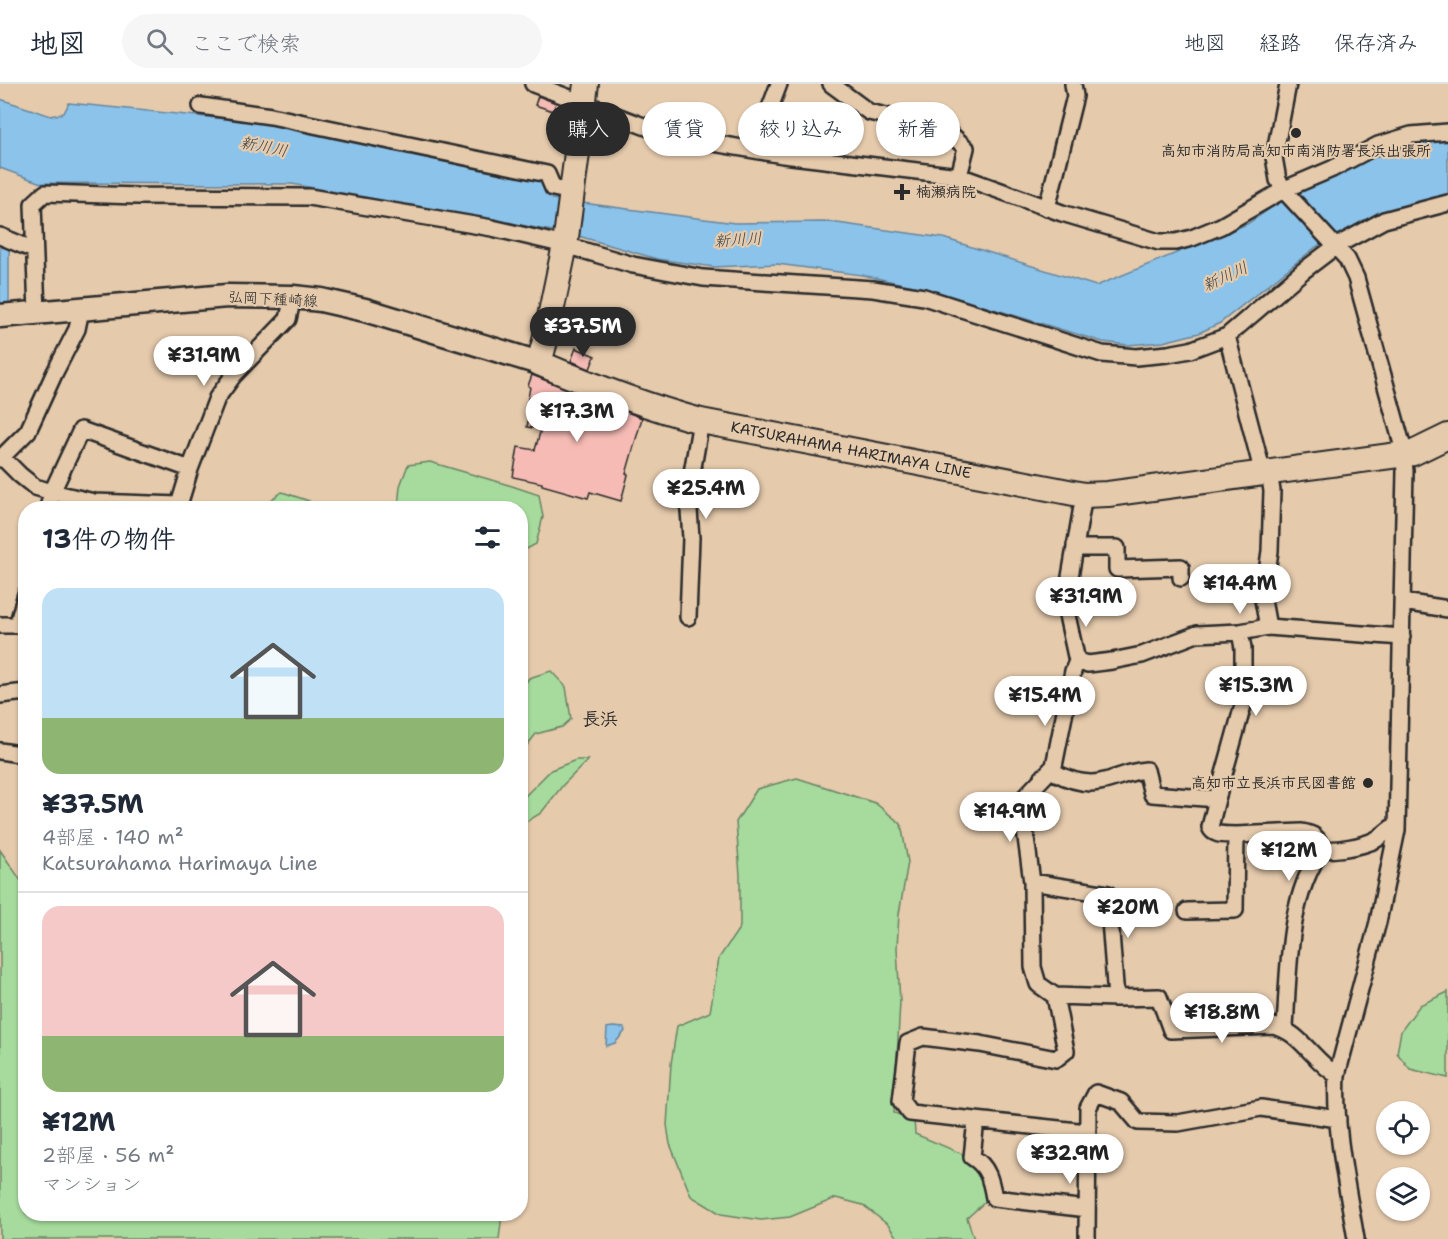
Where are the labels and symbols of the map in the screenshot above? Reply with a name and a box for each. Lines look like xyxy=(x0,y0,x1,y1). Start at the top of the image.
marker: 高知市消防局高知市南消防署長浜出張所 xyxy=(1289,126,1303,140)
water label: 新川川 xyxy=(238,132,289,161)
place label: 高知市消防局高知市南消防署長浜出張所 xyxy=(1161,141,1431,161)
place label: 楠瀬病院 xyxy=(916,182,976,202)
marker: 楠瀬病院 xyxy=(893,183,911,201)
water label: 新川川 xyxy=(713,227,763,252)
water label: 新川川 xyxy=(1199,257,1251,296)
street label: 弘岡下種崎線 xyxy=(228,287,318,311)
pin: ¥37.5M xyxy=(534,307,632,358)
pin: ¥31.9M xyxy=(155,336,253,387)
pin: ¥17.3M xyxy=(528,392,626,443)
street label: KATSURAHAMA HARIMAYA LINE xyxy=(729,417,973,483)
pin: ¥25.4M xyxy=(657,469,755,520)
pin: ¥14.4M xyxy=(1191,564,1289,615)
pin: ¥31.9M xyxy=(1037,577,1135,628)
pin: ¥15.3M xyxy=(1207,666,1305,717)
pin: ¥15.4M xyxy=(996,676,1094,727)
district label: 長浜 xyxy=(582,707,618,731)
place label: 高知市立長浜市民図書館 xyxy=(1191,773,1356,793)
marker: 高知市立長浜市民図書館 xyxy=(1361,776,1375,790)
pin: ¥14.9M xyxy=(961,792,1059,843)
pin: ¥12M xyxy=(1253,831,1325,882)
pin: ¥20M xyxy=(1092,888,1164,939)
pin: ¥18.8M xyxy=(1173,993,1271,1044)
pin: ¥32.9M xyxy=(1021,1134,1119,1185)

